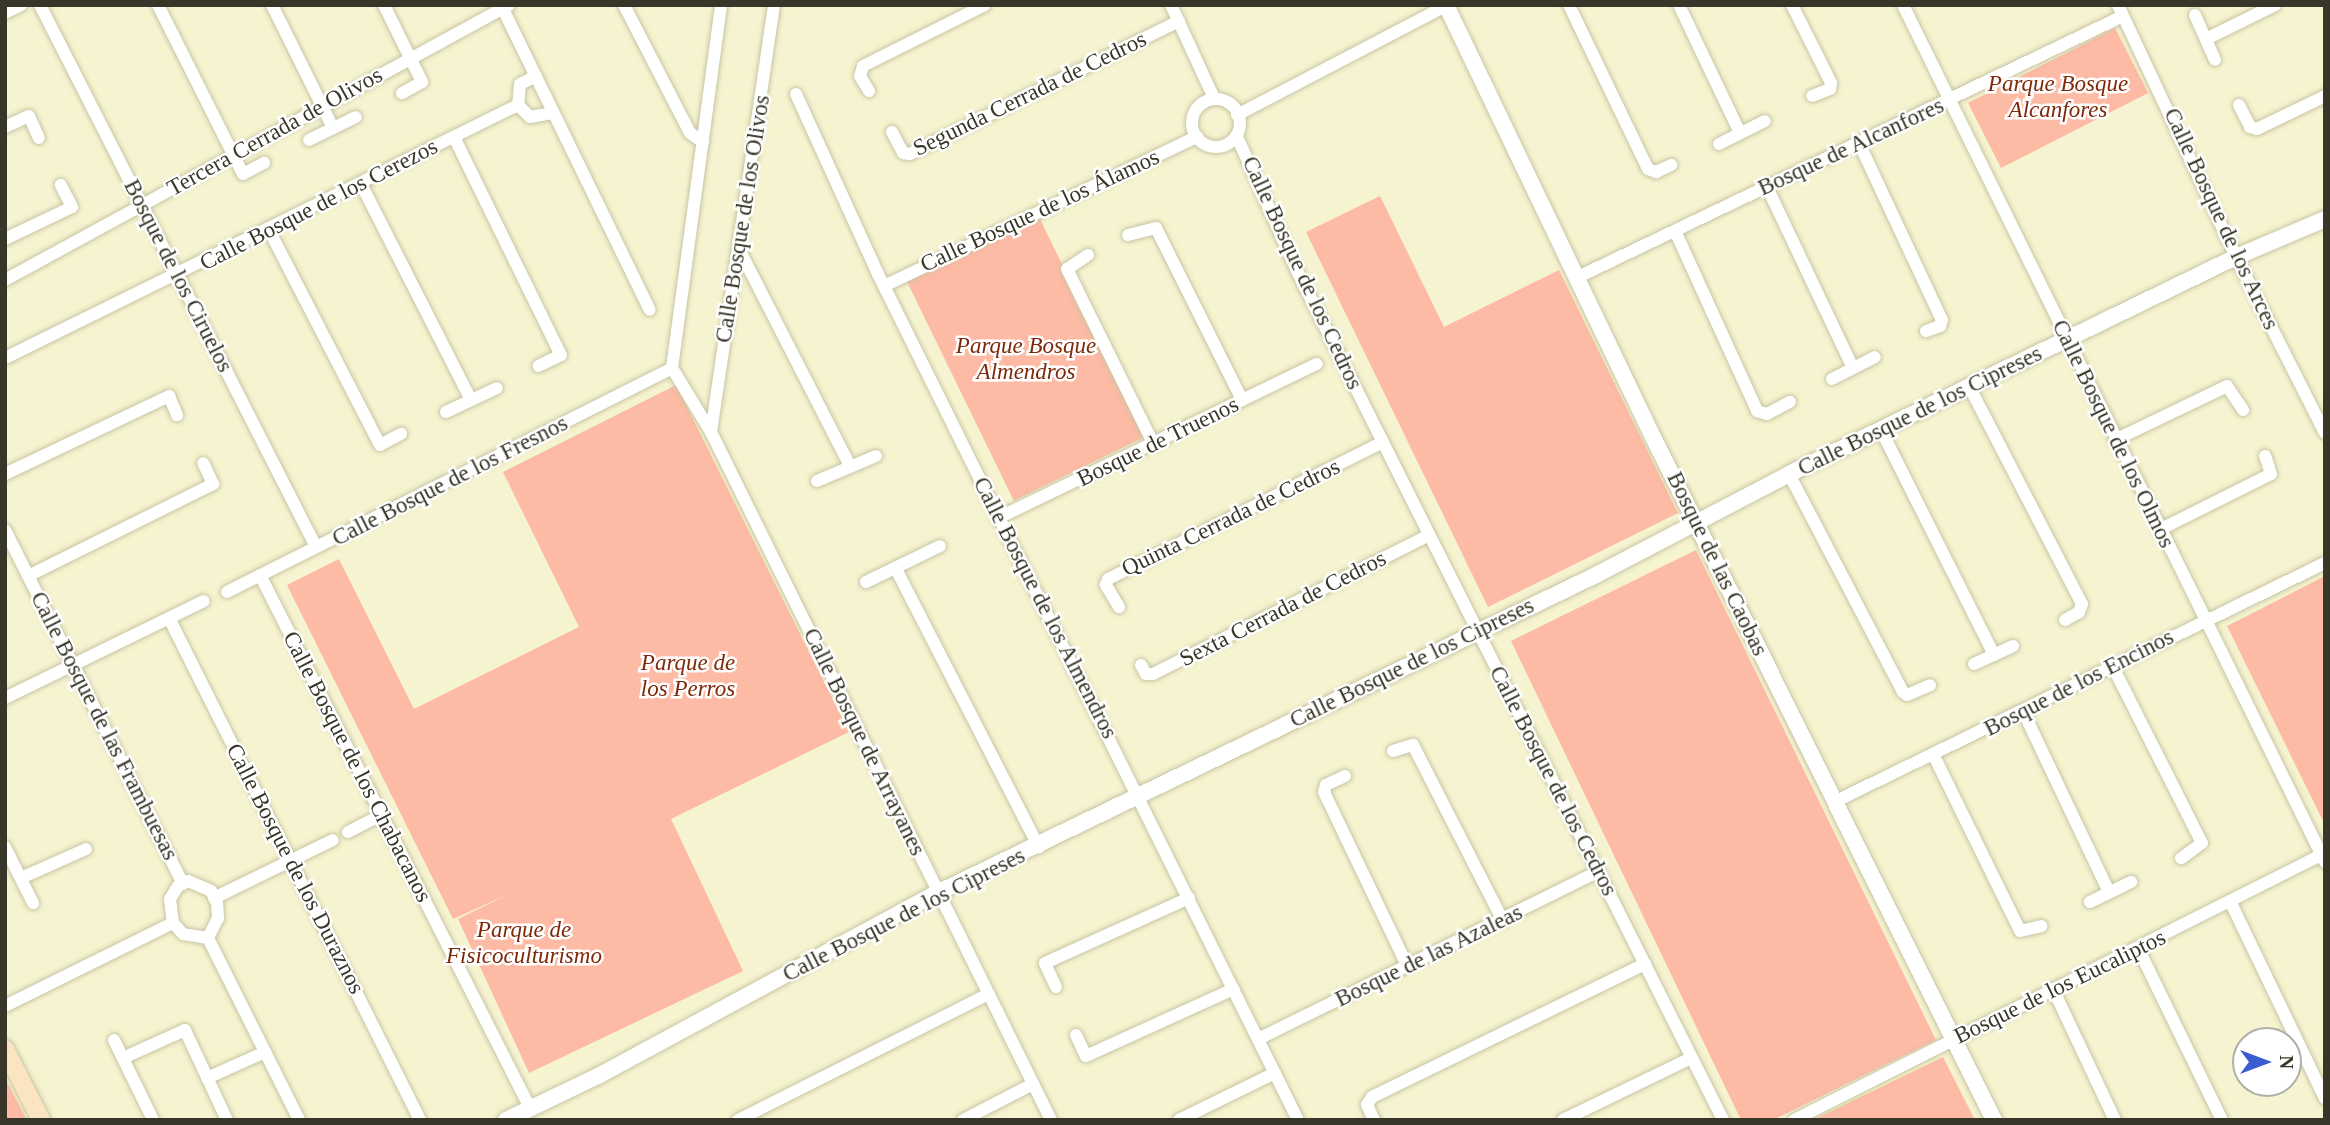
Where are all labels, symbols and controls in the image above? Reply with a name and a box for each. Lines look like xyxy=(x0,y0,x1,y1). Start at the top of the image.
street label: Segunda Cerrada de Cedros xyxy=(909,25,1151,163)
street label: Tercera Cerrada de Olivos xyxy=(163,61,387,203)
park label: Parque Bosque Alcanfores xyxy=(1988,70,2128,124)
street label: Bosque de Alcanfores xyxy=(1753,92,1949,202)
street label: Calle Bosque de los Olivos xyxy=(710,93,776,345)
street label: Calle Bosque de los Arces xyxy=(2157,103,2285,335)
street label: Calle Bosque de los Cerezos xyxy=(195,133,443,277)
street label: Calle Bosque de los Álamos xyxy=(916,143,1164,279)
street label: Calle Bosque de los Cedros xyxy=(1236,152,1368,394)
street label: Bosque de los Ciruelos xyxy=(117,175,239,377)
street label: Calle Bosque de los Olmos xyxy=(2046,315,2180,553)
park label: Parque Bosque Almendros xyxy=(956,332,1096,386)
street label: Calle Bosque de los Cipreses xyxy=(1793,340,2047,482)
street label: Bosque de Truenos xyxy=(1073,391,1243,493)
street label: Calle Bosque de los Fresnos xyxy=(328,410,572,552)
street label: Quinta Cerrada de Cedros xyxy=(1117,453,1345,583)
street label: Bosque de las Caobas xyxy=(1660,468,1774,660)
street label: Calle Bosque de los Almendros xyxy=(967,472,1123,744)
street label: Sexta Cerrada de Cedros xyxy=(1175,545,1391,673)
street label: Calle Bosque de las Frambuesas xyxy=(24,587,184,865)
street label: Calle Bosque de los Cipreses xyxy=(1285,592,1539,734)
street label: Calle Bosque de Arrayanes xyxy=(797,623,931,861)
street label: Bosque de los Encinos xyxy=(1980,623,2178,743)
street label: Calle Bosque de los Chabacanos xyxy=(277,627,437,907)
park label: Parque de los Perros xyxy=(641,649,735,703)
street label: Calle Bosque de los Cedros xyxy=(1483,661,1623,901)
street label: Calle Bosque de los Duraznos xyxy=(220,739,370,999)
street label: Calle Bosque de los Cipreses xyxy=(778,842,1030,988)
street label: Bosque de las Azaleas xyxy=(1330,898,1528,1014)
park label: Parque de Fisicoculturismo xyxy=(446,916,602,970)
street label: Bosque de los Eucaliptos xyxy=(1950,924,2170,1050)
north arrow xyxy=(2232,1027,2302,1097)
text: N xyxy=(2276,1055,2297,1069)

